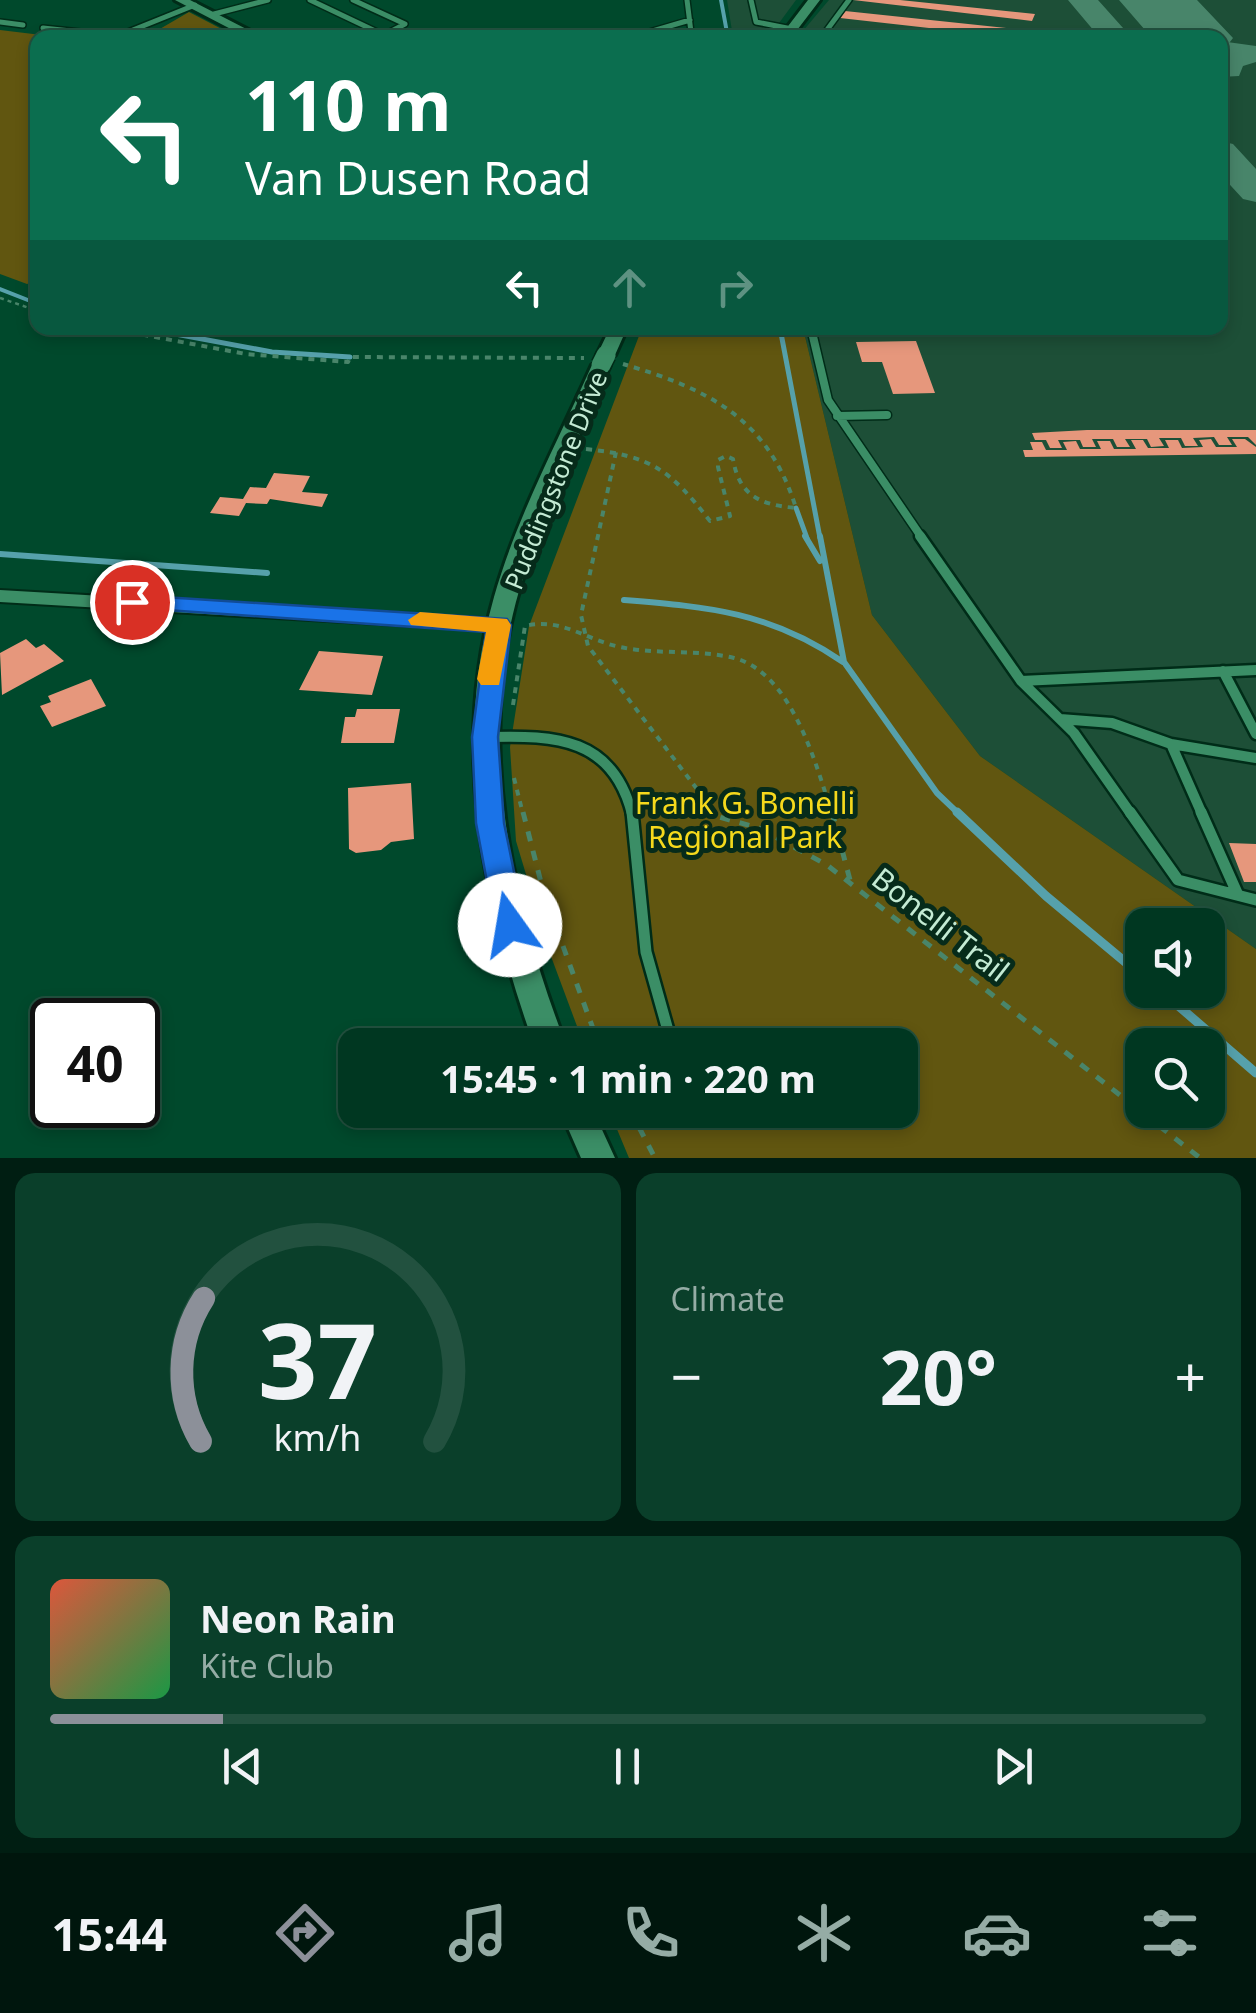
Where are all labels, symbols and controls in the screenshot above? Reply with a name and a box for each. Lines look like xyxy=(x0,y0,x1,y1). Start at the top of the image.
text: 110 m xyxy=(245,56,452,152)
icon: left xyxy=(80,70,210,200)
text: Van Dusen Road xyxy=(245,147,591,208)
icon: left xyxy=(497,260,552,315)
icon: ahead xyxy=(602,260,657,315)
icon: right xyxy=(707,260,762,315)
street label: Puddingstone Drive xyxy=(496,366,614,594)
pin xyxy=(90,560,175,645)
icon: arrive xyxy=(105,575,160,630)
park label: Frank G. Bonelli Regional Park xyxy=(635,782,855,857)
street label: Bonelli Trail xyxy=(864,858,1018,990)
position arrow xyxy=(458,873,562,977)
map controls xyxy=(1125,908,1225,1128)
button: sound xyxy=(1125,908,1225,1008)
speed limit sign: 40 xyxy=(30,998,160,1128)
button: search xyxy=(1125,1028,1225,1128)
text: 15:45 · 1 min · 220 m xyxy=(440,1052,816,1104)
text: Climate xyxy=(671,1277,785,1320)
text: 37 xyxy=(258,1288,377,1429)
text: 20° xyxy=(879,1325,997,1427)
text: − xyxy=(671,1338,702,1413)
text: + xyxy=(1175,1338,1206,1413)
text: km/h xyxy=(274,1413,362,1461)
text: Neon Rain xyxy=(200,1592,396,1644)
text: Kite Club xyxy=(200,1644,334,1687)
icon: previous xyxy=(215,1739,270,1794)
icon: pause xyxy=(600,1739,655,1794)
icon: next xyxy=(986,1739,1041,1794)
icon: directions xyxy=(270,1898,340,1968)
icon: music xyxy=(443,1898,513,1968)
icon: phone xyxy=(616,1898,686,1968)
icon: climate xyxy=(789,1898,859,1968)
icon: car xyxy=(962,1898,1032,1968)
icon: filters xyxy=(1135,1898,1205,1968)
text: 15:44 xyxy=(51,1903,167,1964)

